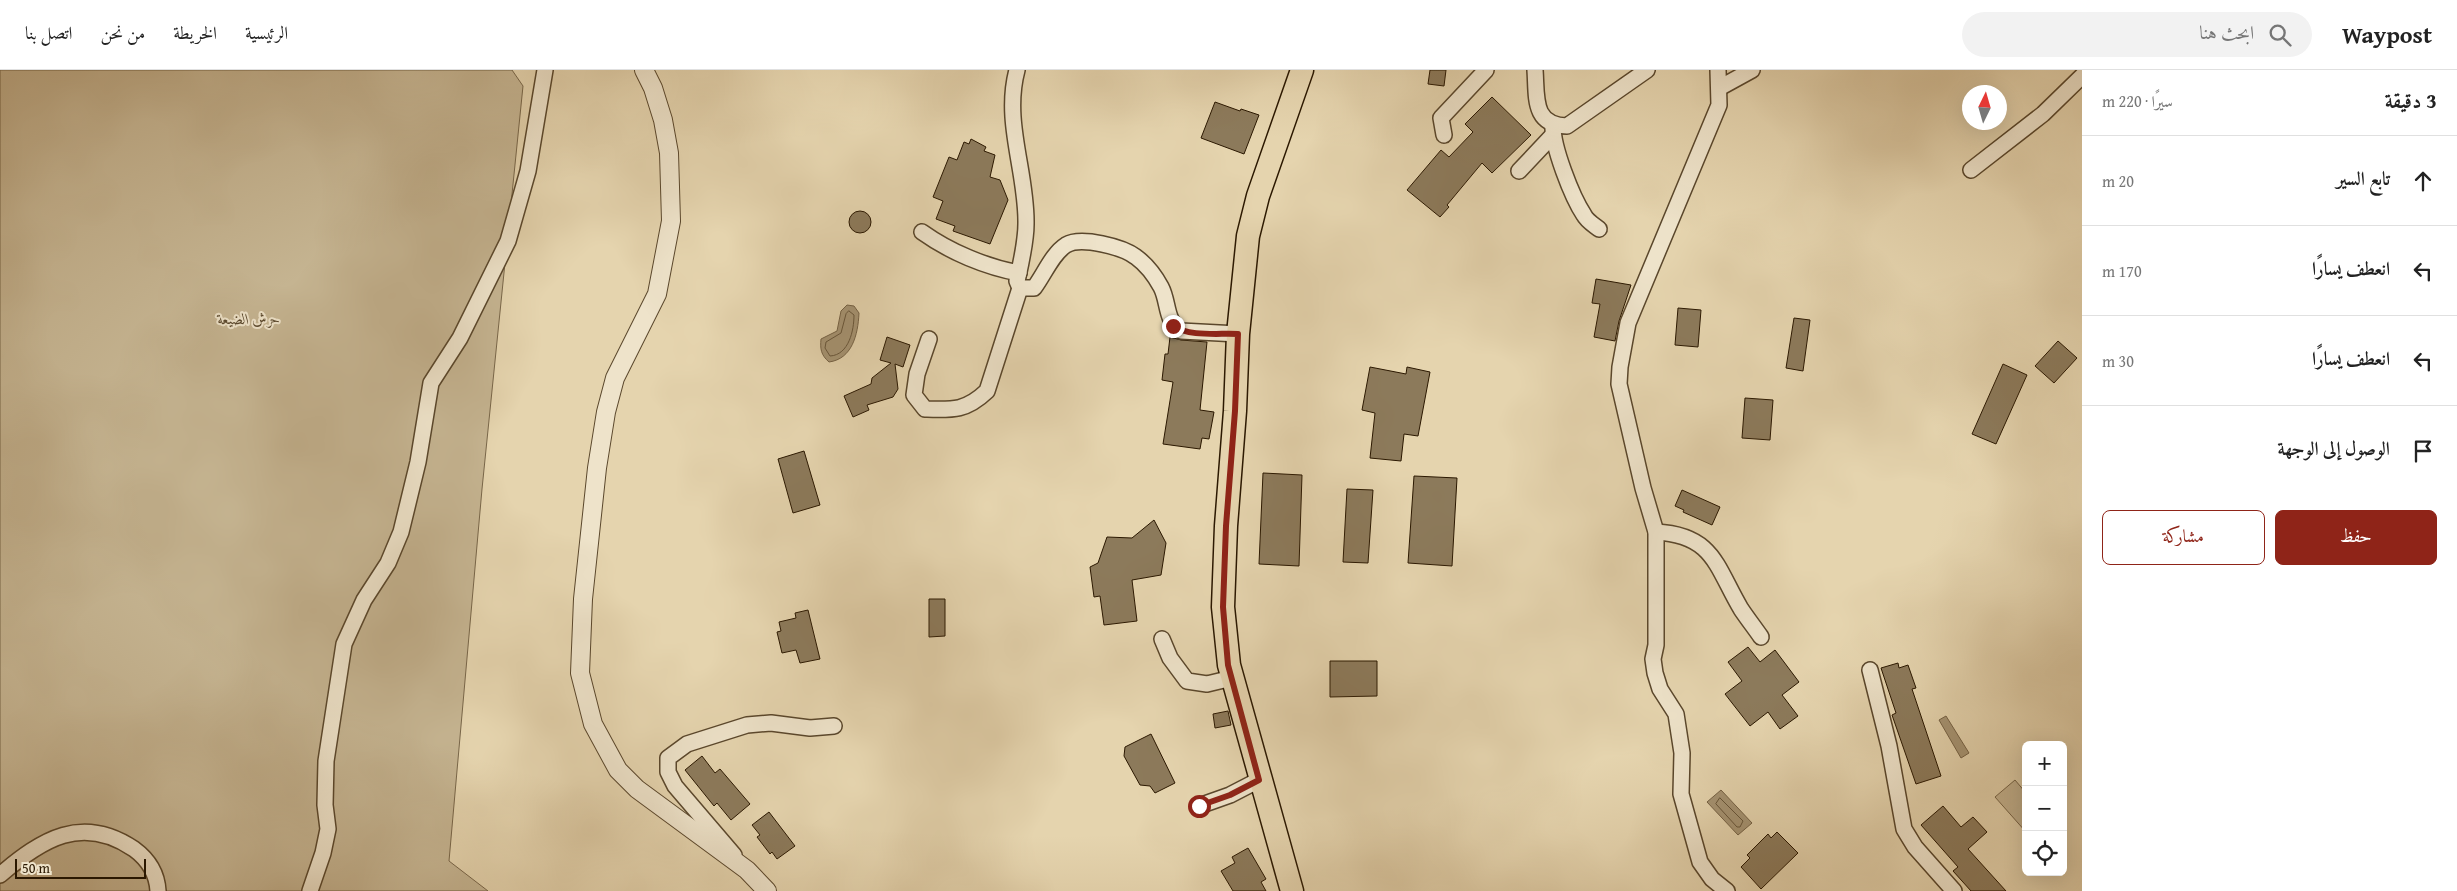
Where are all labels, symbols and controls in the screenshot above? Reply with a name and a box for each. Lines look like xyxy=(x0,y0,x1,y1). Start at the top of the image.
search box xyxy=(1962,12,2312,57)
text: Waypost xyxy=(2342,17,2432,52)
text: ابحث هنا xyxy=(2199,18,2254,46)
text: اتصل بنا xyxy=(25,19,72,46)
text: من نحن xyxy=(100,19,145,46)
text: الخريطة xyxy=(173,19,217,46)
text: الرئيسية xyxy=(245,19,288,46)
icon: search xyxy=(2266,21,2294,49)
north arrow xyxy=(1962,85,2007,130)
text: 3 دقيقة xyxy=(2385,85,2437,116)
text: سيرًا · 220 m xyxy=(2102,89,2173,113)
text: تابع السير xyxy=(2336,164,2390,192)
icon: ahead xyxy=(2409,167,2437,195)
text: 20 m xyxy=(2102,169,2134,193)
text: انعطف يسارًا xyxy=(2312,254,2390,282)
icon: left xyxy=(2409,257,2437,285)
text: 170 m xyxy=(2102,259,2142,283)
park label: حرش الضيعة xyxy=(216,308,280,329)
route end xyxy=(1162,315,1185,338)
text: انعطف يسارًا xyxy=(2312,344,2390,372)
icon: left xyxy=(2409,347,2437,375)
text: 30 m xyxy=(2102,349,2134,373)
text: الوصول إلى الوجهة xyxy=(2278,434,2390,462)
icon: arrive xyxy=(2409,437,2437,465)
button: مشاركة xyxy=(2102,510,2265,565)
button: حفظ xyxy=(2275,510,2437,565)
map controls xyxy=(2022,741,2067,876)
button: + xyxy=(2022,741,2067,786)
button: − xyxy=(2022,786,2067,831)
route start xyxy=(1188,795,1211,818)
button: locate xyxy=(2022,831,2067,876)
scale bar xyxy=(15,856,146,879)
text: 50 m xyxy=(22,858,50,878)

